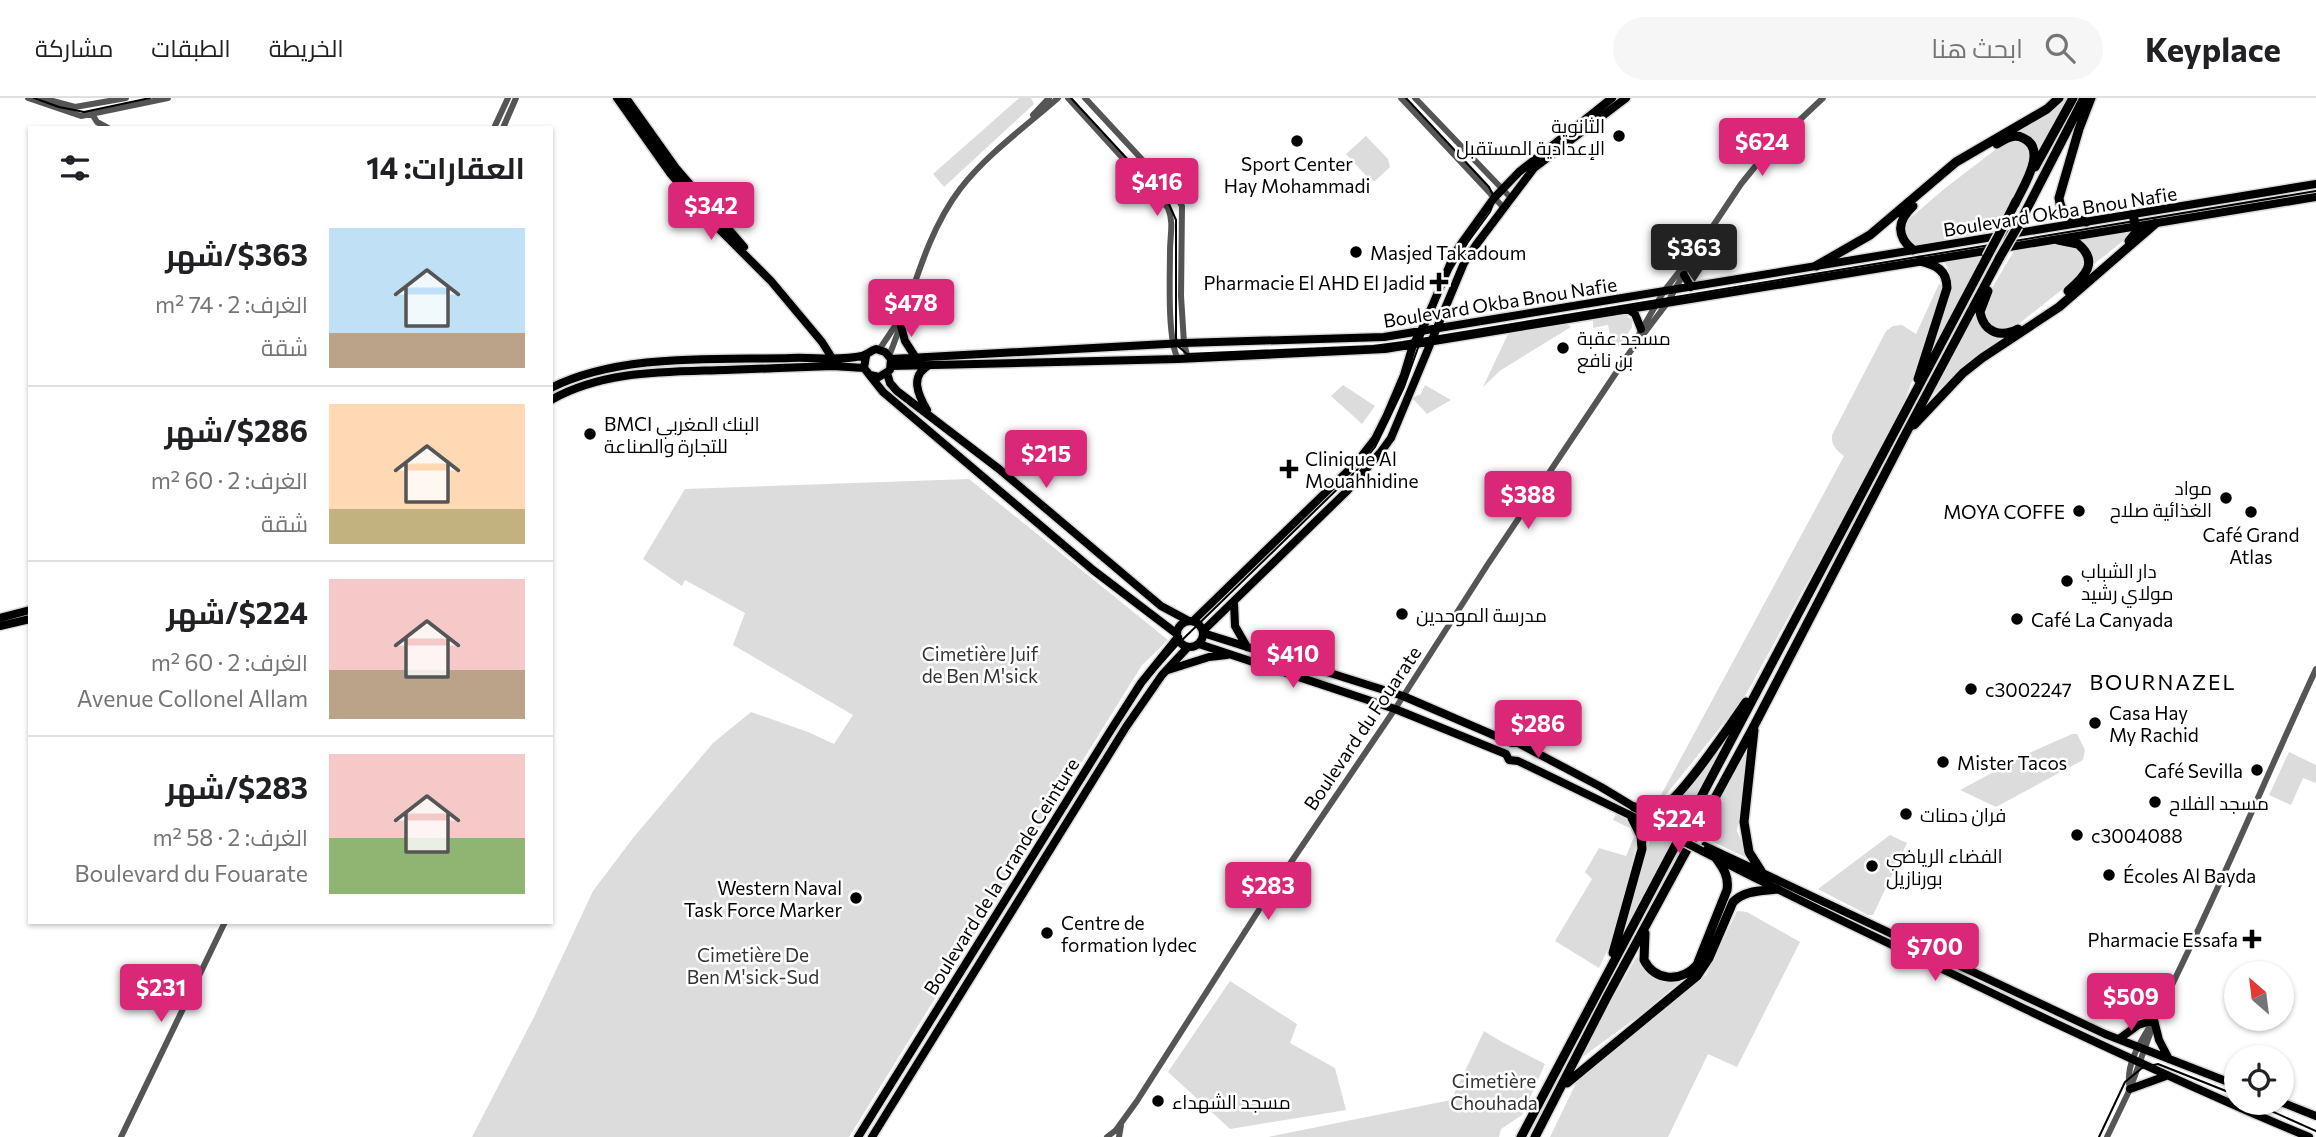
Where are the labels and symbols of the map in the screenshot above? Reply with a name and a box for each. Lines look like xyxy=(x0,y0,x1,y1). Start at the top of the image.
place label: الثانوية الإعدادية المستقبل xyxy=(1456,114,1605,160)
pin: $624 xyxy=(1721,118,1803,178)
marker: الثانوية الإعدادية المستقبل xyxy=(1611,128,1627,144)
marker: Sport Center Hay Mohammadi xyxy=(1289,133,1305,149)
place label: Sport Center Hay Mohammadi xyxy=(1224,152,1370,197)
pin: $416 xyxy=(1116,158,1198,218)
street label: Boulevard Okba Bnou Nafie xyxy=(1942,181,2178,241)
pin: $342 xyxy=(670,183,752,242)
pin: $363 xyxy=(1653,225,1735,284)
place label: Masjed Takadoum xyxy=(1370,241,1526,264)
marker: Masjed Takadoum xyxy=(1348,244,1364,260)
place label: Pharmacie El AHD El Jadid xyxy=(1203,271,1425,294)
street label: Boulevard Okba Bnou Nafie xyxy=(1382,272,1618,332)
marker: Pharmacie El AHD El Jadid xyxy=(1431,274,1447,290)
pin: $478 xyxy=(870,280,952,339)
place label: مسجد عقبة بن نافع xyxy=(1577,326,1671,374)
marker: مسجد عقبة بن نافع xyxy=(1555,340,1571,356)
place label: BMCI البنك المغربي للتجارة والصناعة xyxy=(604,412,760,458)
marker: BMCI البنك المغربي للتجارة والصناعة xyxy=(582,426,598,442)
pin: $215 xyxy=(1005,430,1087,490)
place label: Clinique Al Mouahhidine xyxy=(1305,447,1418,492)
marker: Clinique Al Mouahhidine xyxy=(1279,459,1299,479)
pin: $388 xyxy=(1487,472,1569,531)
place label: مواد الغذائية صلاح xyxy=(2110,476,2212,524)
marker: مواد الغذائية صلاح xyxy=(2218,490,2234,506)
place label: MOYA COFFE xyxy=(1943,500,2065,523)
marker: MOYA COFFE xyxy=(2071,503,2087,519)
marker: Café Grand Atlas xyxy=(2243,504,2259,520)
place label: Café Grand Atlas xyxy=(2203,523,2299,568)
place label: دار الشباب مولاي رشيد xyxy=(2081,559,2174,608)
marker: دار الشباب مولاي رشيد xyxy=(2059,573,2075,589)
place label: مدرسة الموحدين xyxy=(1416,603,1547,627)
marker: مدرسة الموحدين xyxy=(1394,606,1410,622)
place label: Café La Canyada xyxy=(2031,608,2173,631)
marker: Café La Canyada xyxy=(2009,611,2025,627)
pin: $410 xyxy=(1252,630,1334,690)
park label: Cimetière Juif de Ben M'sick xyxy=(922,642,1039,687)
street label: Boulevard du Fouarate xyxy=(1299,642,1425,814)
district label: BOURNAZEL xyxy=(2089,669,2237,694)
place label: c3002247 xyxy=(1985,678,2072,701)
marker: c3002247 xyxy=(1963,681,1979,697)
pin: $286 xyxy=(1497,700,1579,760)
place label: Casa Hay My Rachid xyxy=(2109,701,2199,746)
marker: Casa Hay My Rachid xyxy=(2087,715,2103,731)
place label: Mister Tacos xyxy=(1957,751,2067,774)
street label: Boulevard de la Grande Ceinture xyxy=(919,753,1083,999)
marker: Mister Tacos xyxy=(1935,754,1951,770)
place label: Café Sevilla xyxy=(2144,759,2243,782)
marker: Café Sevilla xyxy=(2249,762,2265,778)
place label: مسجد الفلاح xyxy=(2169,791,2269,817)
marker: مسجد الفلاح xyxy=(2147,794,2163,810)
pin: $224 xyxy=(1638,796,1720,855)
place label: فران دمنات xyxy=(1920,803,2006,827)
marker: فران دمنات xyxy=(1898,806,1914,822)
place label: c3004088 xyxy=(2091,824,2183,847)
marker: c3004088 xyxy=(2069,827,2085,843)
place label: الفضاء الرياضي بورنازيل xyxy=(1886,844,2003,890)
marker: الفضاء الرياضي بورنازيل xyxy=(1864,858,1880,874)
pin: $283 xyxy=(1227,862,1309,922)
place label: Écoles Al Bayda xyxy=(2123,864,2256,887)
marker: Écoles Al Bayda xyxy=(2101,867,2117,883)
place label: Western Naval Task Force Marker xyxy=(684,876,842,921)
marker: Western Naval Task Force Marker xyxy=(848,890,864,906)
place label: Centre de formation lydec xyxy=(1061,911,1197,956)
pin: $700 xyxy=(1894,924,1976,983)
marker: Centre de formation lydec xyxy=(1039,925,1055,941)
place label: Pharmacie Essafa xyxy=(2088,928,2238,951)
marker: Pharmacie Essafa xyxy=(2244,931,2260,947)
park label: Cimetière De Ben M'sick-Sud xyxy=(687,943,819,988)
north arrow xyxy=(2224,961,2294,1031)
pin: $231 xyxy=(120,964,202,1024)
pin: $509 xyxy=(2090,974,2172,1033)
park label: Cimetière Chouhada xyxy=(1450,1069,1538,1114)
place label: مسجد الشهداء xyxy=(1172,1090,1291,1114)
marker: مسجد الشهداء xyxy=(1150,1093,1166,1109)

